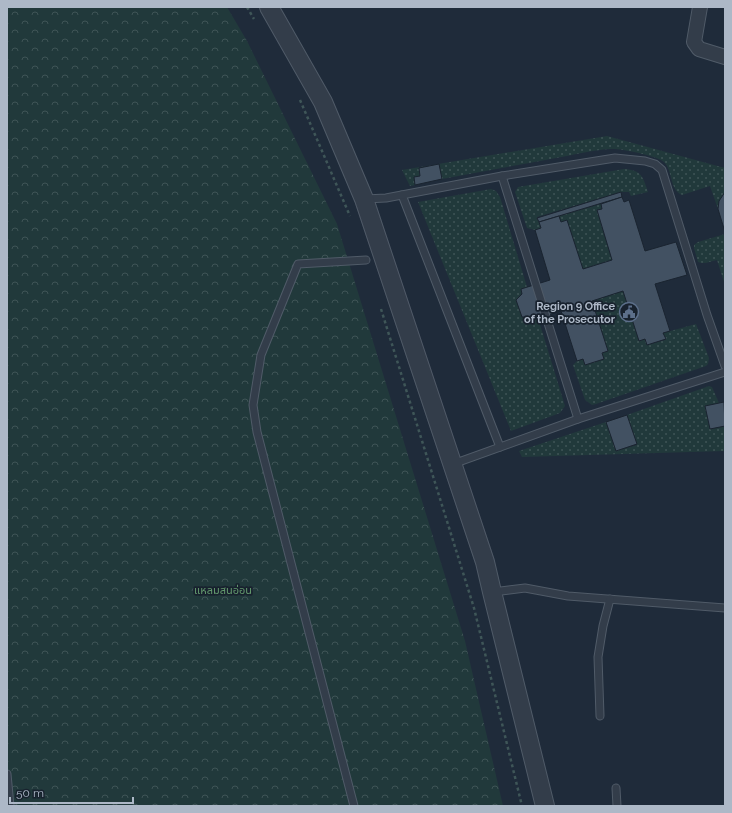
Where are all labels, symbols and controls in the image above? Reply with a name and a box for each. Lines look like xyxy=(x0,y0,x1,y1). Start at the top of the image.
place label: Region 9 Office of the Prosecutor xyxy=(524,300,616,326)
public building icon: Region 9 Office of the Prosecutor xyxy=(618,301,640,323)
park label: แหลมสนอ่อน xyxy=(194,584,252,597)
scale bar xyxy=(10,779,133,805)
text: 50 m xyxy=(16,786,44,800)

